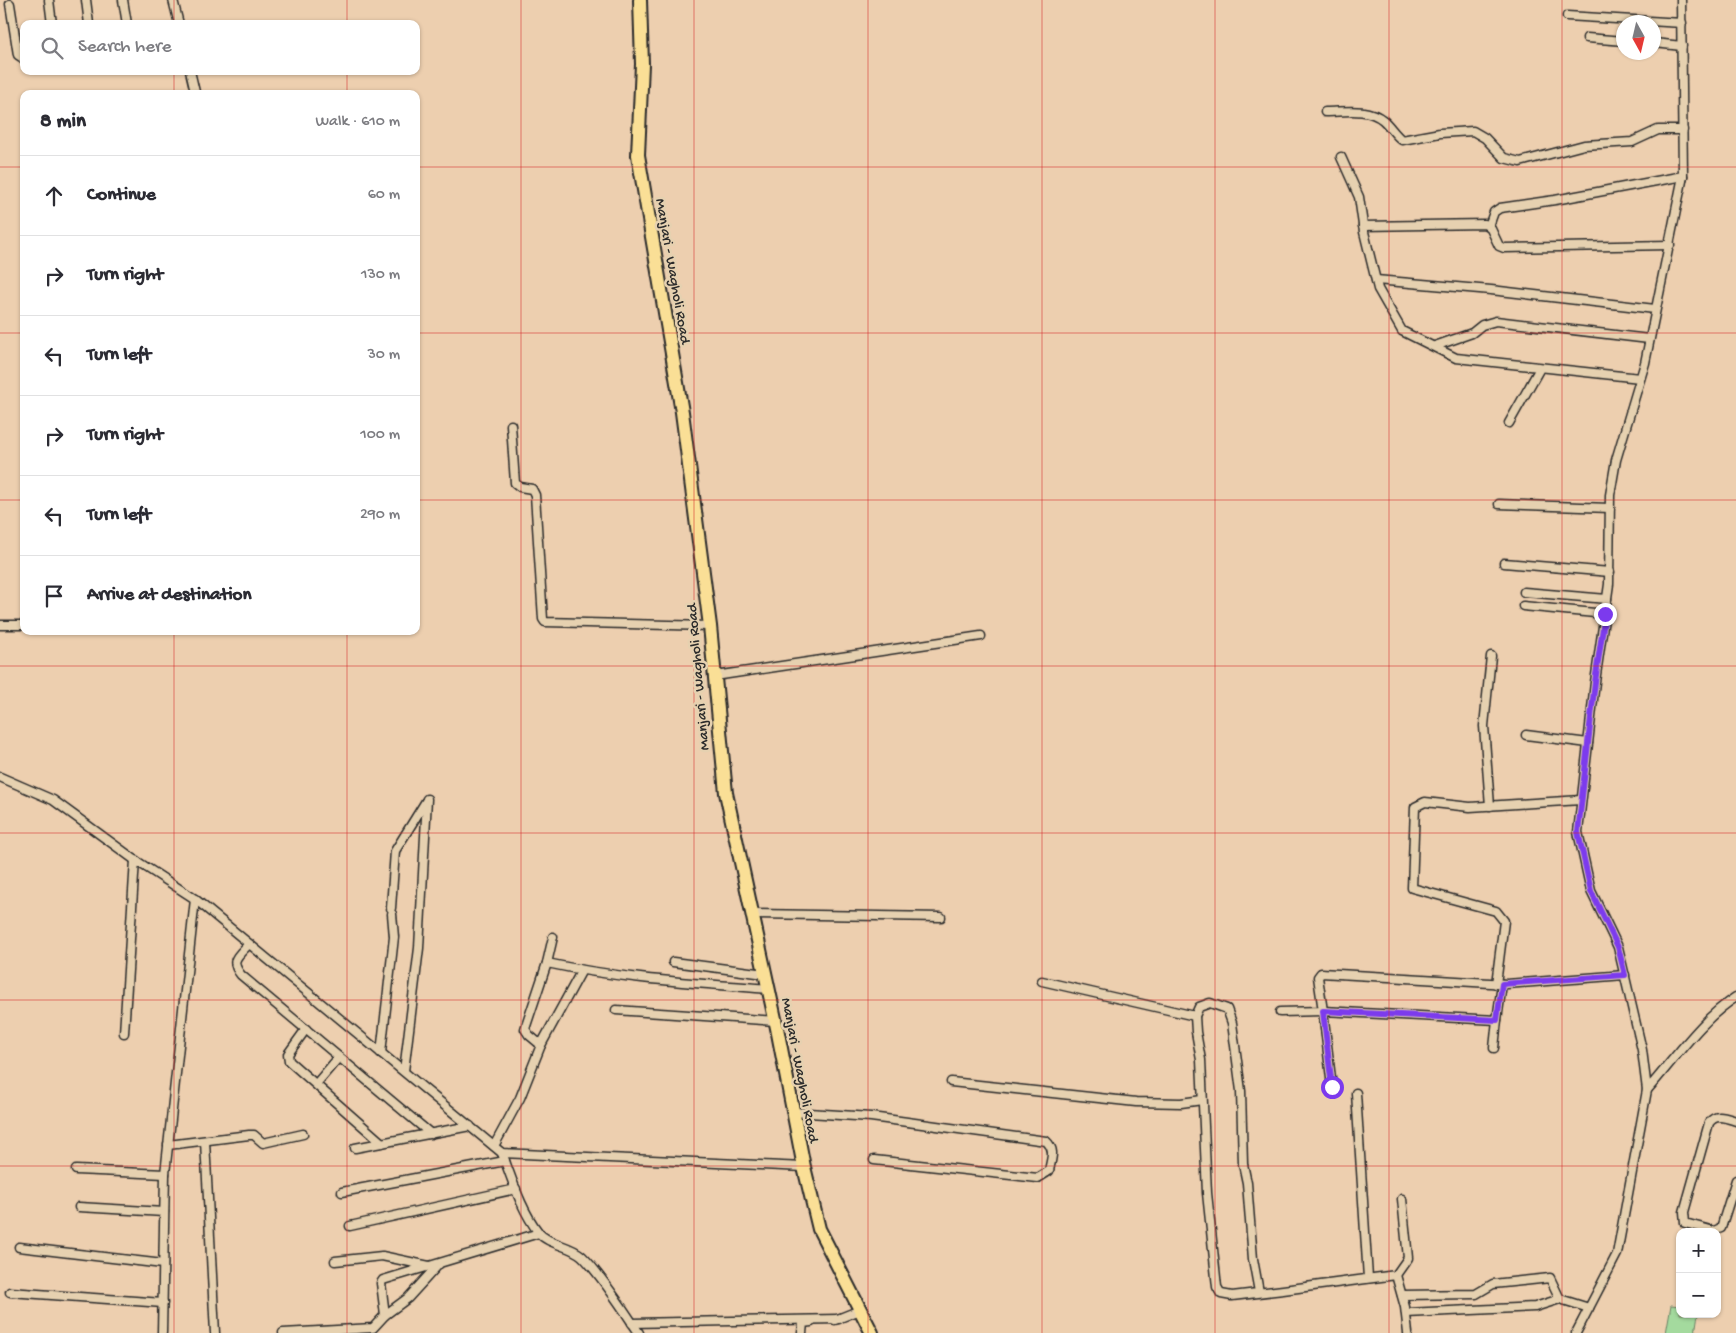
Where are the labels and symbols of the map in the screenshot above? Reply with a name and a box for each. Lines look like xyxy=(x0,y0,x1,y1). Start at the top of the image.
north arrow xyxy=(1616,15,1661,60)
street label: Manjari - Wagholi Road xyxy=(650,197,694,347)
street label: Manjari - Wagholi Road xyxy=(684,601,714,751)
route end xyxy=(1594,603,1617,626)
street label: Manjari - Wagholi Road xyxy=(776,996,822,1146)
route start xyxy=(1321,1076,1344,1099)

